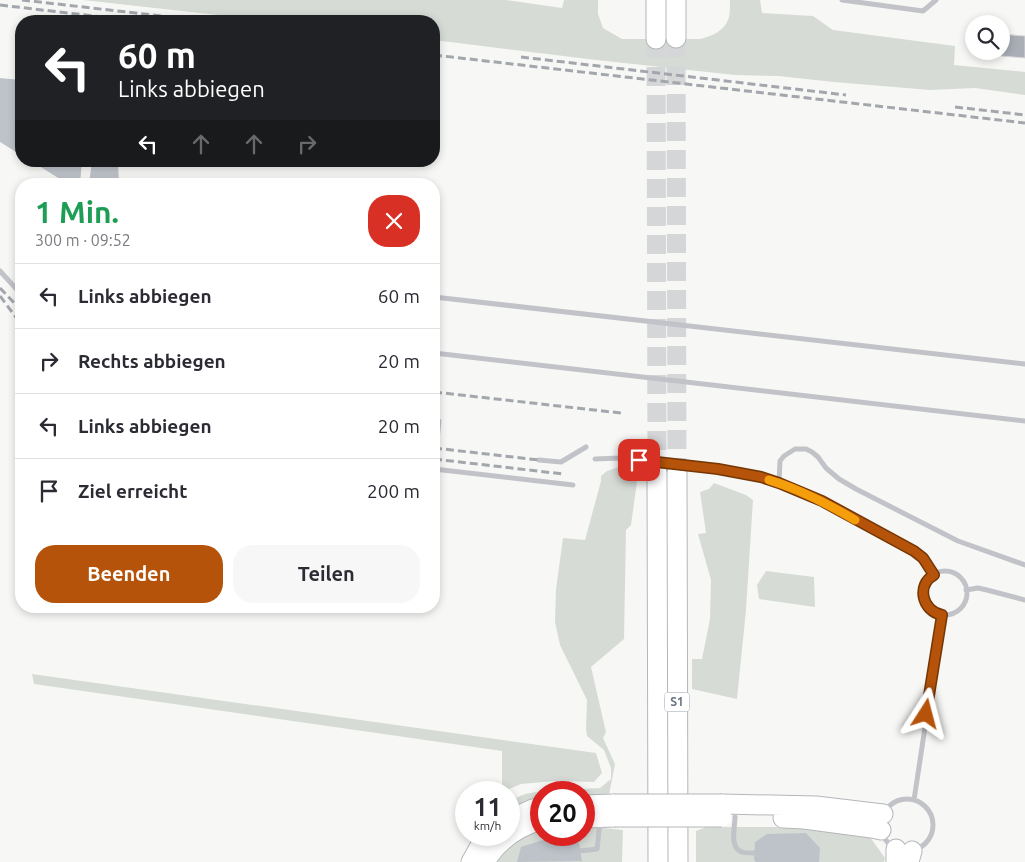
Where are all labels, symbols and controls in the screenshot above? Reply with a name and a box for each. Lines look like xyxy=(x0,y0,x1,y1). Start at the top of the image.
map controls xyxy=(965,15,1010,60)
button: search xyxy=(965,15,1010,60)
icon: left xyxy=(35,35,100,100)
text: 60 m xyxy=(118,35,196,75)
text: Links abbiegen xyxy=(118,76,265,101)
icon: left xyxy=(134,130,162,158)
icon: ahead xyxy=(187,130,215,158)
icon: ahead xyxy=(240,130,268,158)
icon: right xyxy=(293,130,321,158)
text: 1 Min. xyxy=(35,195,119,229)
button: close xyxy=(368,195,420,247)
text: 300 m · 09:52 xyxy=(35,231,131,249)
icon: left xyxy=(35,282,63,310)
text: Links abbiegen xyxy=(78,285,212,307)
text: 60 m xyxy=(378,285,420,307)
icon: right xyxy=(35,347,63,375)
text: Rechts abbiegen xyxy=(78,350,226,372)
text: 20 m xyxy=(378,350,420,372)
icon: left xyxy=(35,412,63,440)
text: Links abbiegen xyxy=(78,415,212,437)
text: 20 m xyxy=(378,415,420,437)
pin xyxy=(618,439,660,481)
icon: arrive xyxy=(625,446,653,474)
icon: arrive xyxy=(35,477,63,505)
text: Ziel erreicht xyxy=(78,480,187,502)
text: 200 m xyxy=(367,480,420,502)
button: Beenden xyxy=(35,545,223,603)
button: Teilen xyxy=(233,545,420,603)
position arrow xyxy=(899,687,951,739)
road number: S1 xyxy=(664,692,690,712)
speed limit sign: 20 xyxy=(530,781,595,846)
text: 11 xyxy=(473,793,502,821)
text: km/h xyxy=(474,819,501,832)

